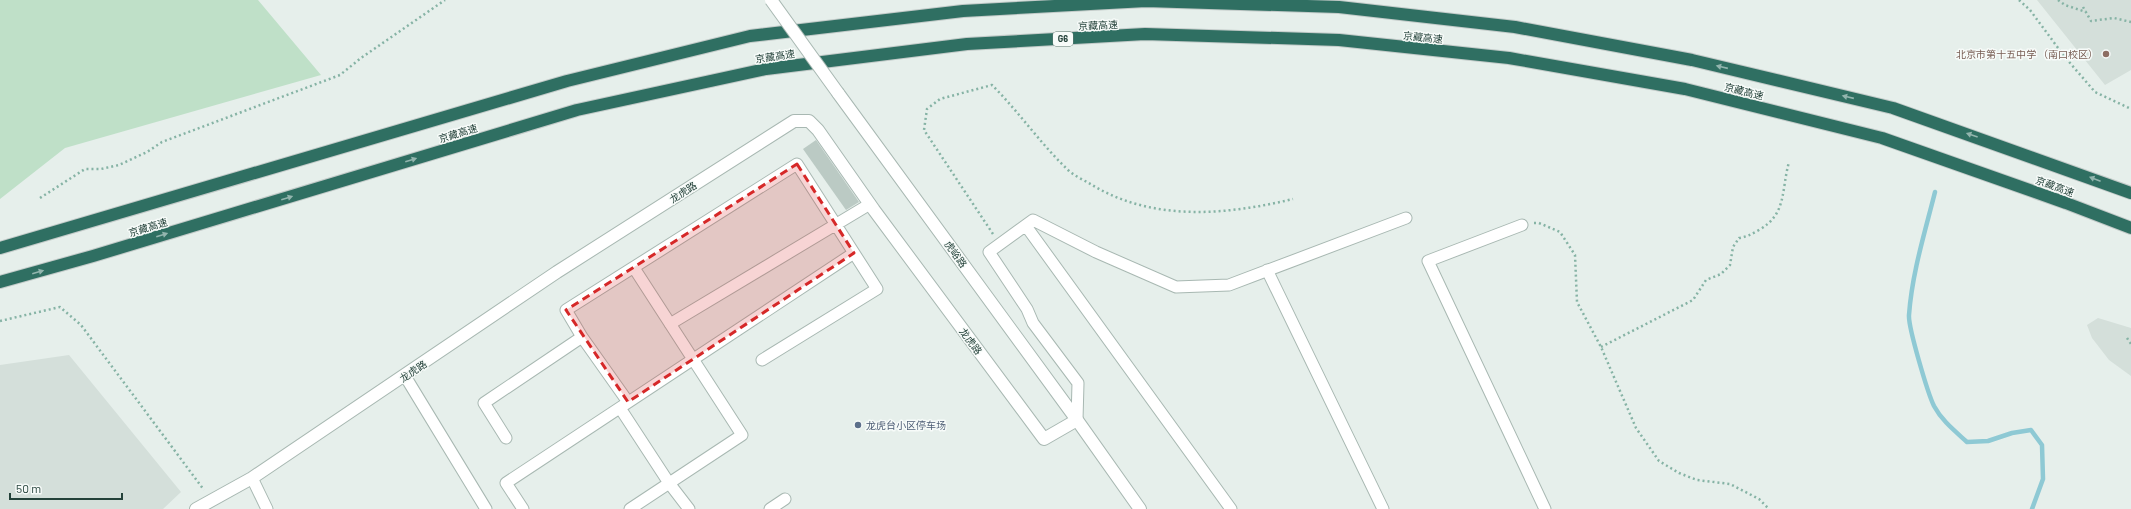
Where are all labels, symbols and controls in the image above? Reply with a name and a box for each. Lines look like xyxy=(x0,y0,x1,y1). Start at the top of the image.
street label: 京藏高速 xyxy=(1078,18,1118,32)
street label: 京藏高速 xyxy=(1402,29,1444,45)
road number: G6 xyxy=(1053,32,1073,46)
street label: 京藏高速 xyxy=(754,47,796,65)
place label: 北京市第十五中学 （南口校区） xyxy=(1956,48,2098,60)
marker: 北京市第十五中学 （南口校区） xyxy=(2101,49,2111,59)
one-way arrow xyxy=(1715,64,1727,70)
street label: 京藏高速 xyxy=(1723,80,1765,102)
one-way arrow xyxy=(1842,94,1854,100)
street label: 京藏高速 xyxy=(437,121,479,145)
one-way arrow xyxy=(1966,132,1978,138)
one-way arrow xyxy=(405,157,417,163)
street label: 京藏高速 xyxy=(2034,174,2076,198)
one-way arrow xyxy=(2088,175,2100,181)
street label: 龙虎路 xyxy=(667,179,699,205)
one-way arrow xyxy=(281,195,293,201)
street label: 京藏高速 xyxy=(127,215,169,239)
one-way arrow xyxy=(157,232,169,238)
street label: 虎峪路 xyxy=(942,238,970,270)
one-way arrow xyxy=(32,269,44,275)
street label: 龙虎路 xyxy=(957,325,985,357)
street label: 龙虎路 xyxy=(397,358,429,384)
place label: 龙虎台小区停车场 xyxy=(866,419,946,431)
marker: 龙虎台小区停车场 xyxy=(853,420,863,430)
scale bar xyxy=(10,475,122,501)
text: 50 m xyxy=(16,481,41,495)

